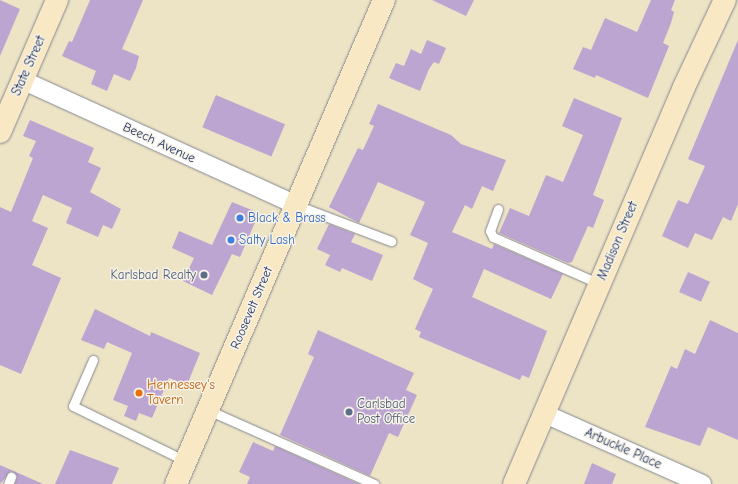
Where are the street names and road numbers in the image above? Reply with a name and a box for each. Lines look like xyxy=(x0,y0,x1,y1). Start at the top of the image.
street label: State Street xyxy=(9,34,49,98)
street label: Beech Avenue xyxy=(120,119,198,167)
street label: Madison Street xyxy=(594,199,642,283)
street label: Roosevelt Street xyxy=(228,264,276,352)
street label: Arbuckle Place xyxy=(582,425,664,473)

